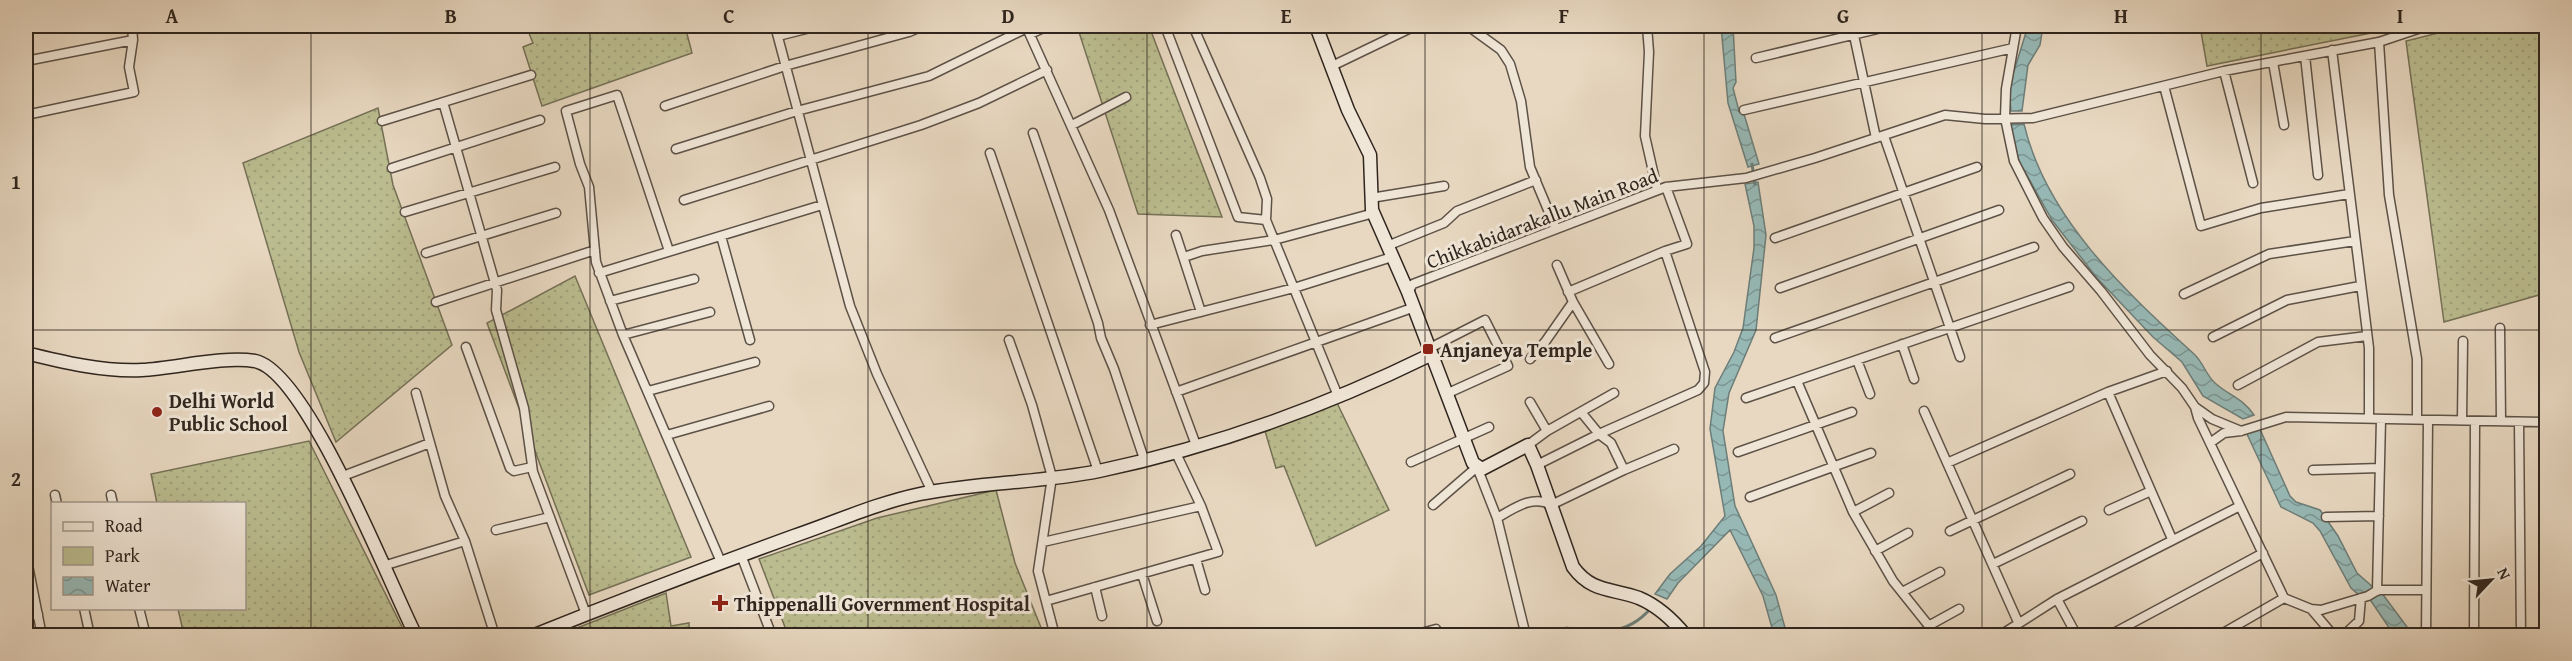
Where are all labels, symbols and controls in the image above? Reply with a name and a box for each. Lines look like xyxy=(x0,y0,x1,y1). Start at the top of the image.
text: A xyxy=(166,1,179,30)
text: B xyxy=(445,1,457,30)
text: C xyxy=(723,1,735,30)
text: D xyxy=(1001,1,1015,30)
text: E xyxy=(1281,1,1292,30)
text: F xyxy=(1559,1,1569,30)
text: G xyxy=(1837,1,1849,30)
text: H xyxy=(2114,1,2128,30)
text: I xyxy=(2397,1,2403,30)
street label: Chikkabidarakallu Main Road xyxy=(1422,160,1662,276)
text: 1 xyxy=(11,167,21,196)
place label: Anjaneya Temple xyxy=(1440,335,1593,364)
marker: Anjaneya Temple xyxy=(1421,342,1435,356)
place label: Delhi World Public School xyxy=(169,386,288,438)
marker: Delhi World Public School xyxy=(150,405,164,419)
text: 2 xyxy=(11,464,21,493)
legend xyxy=(51,502,246,610)
text: Road xyxy=(105,512,143,539)
text: Park xyxy=(105,542,141,569)
north arrow xyxy=(2461,550,2521,610)
text: N xyxy=(2491,563,2518,584)
text: Water xyxy=(105,572,151,599)
place label: Thippenalli Government Hospital xyxy=(734,589,1030,618)
marker: Thippenalli Government Hospital xyxy=(711,594,729,612)

